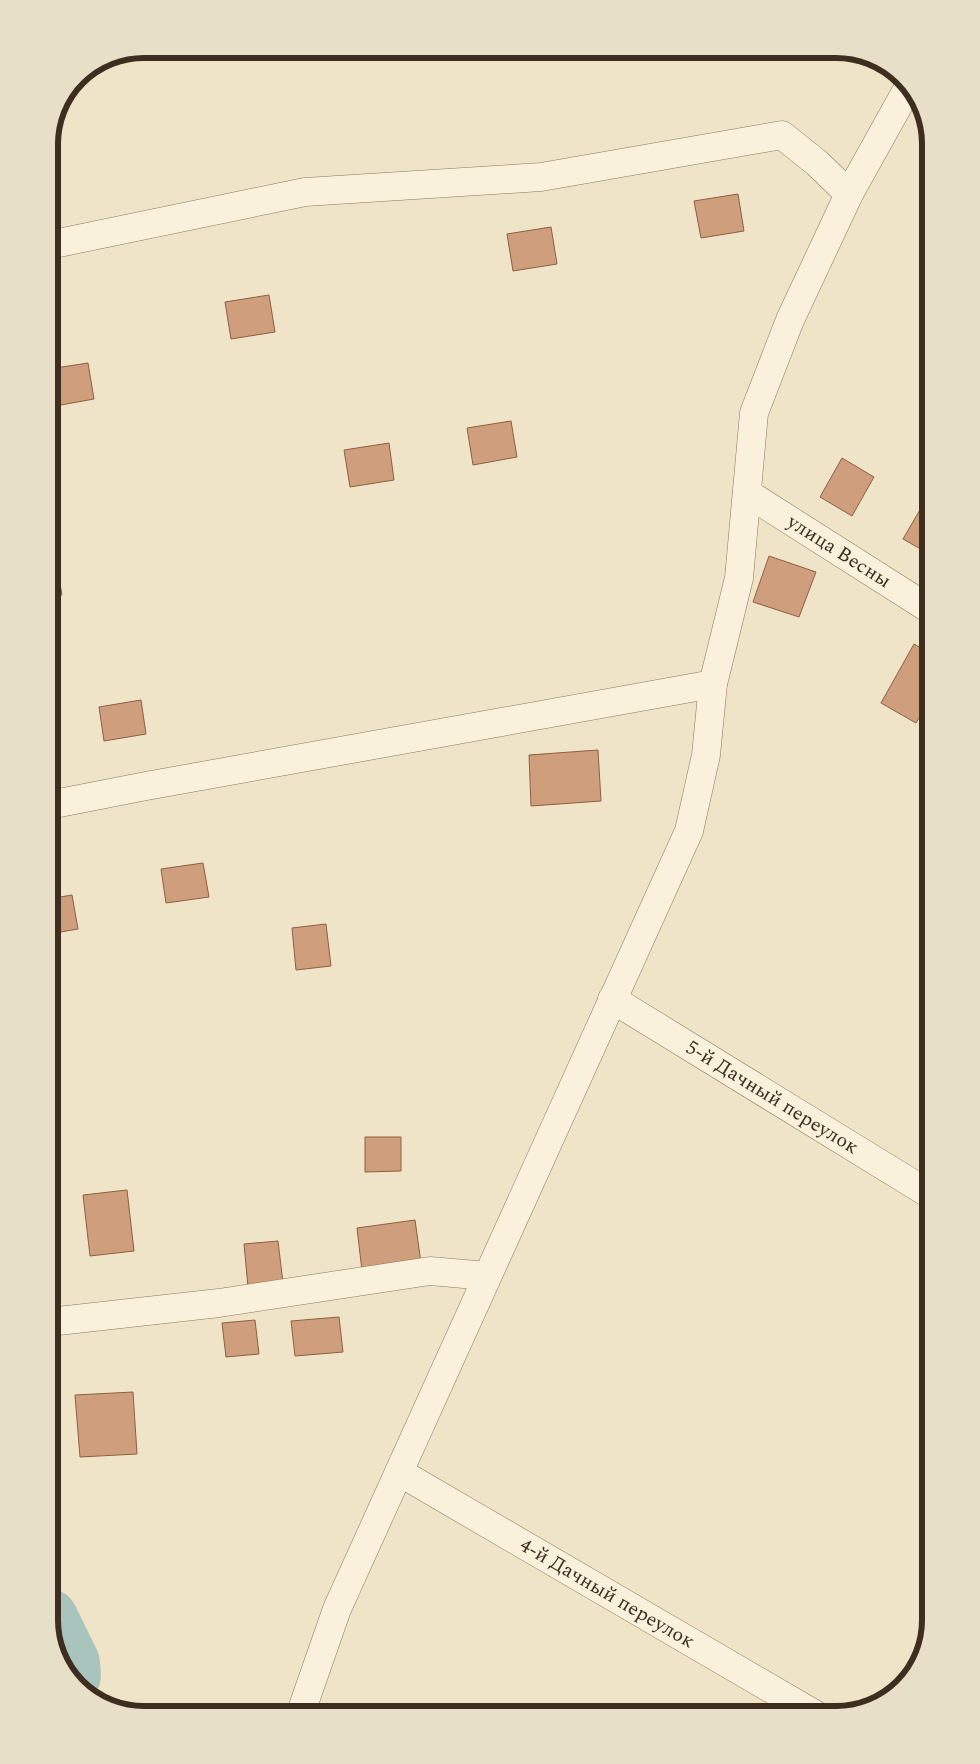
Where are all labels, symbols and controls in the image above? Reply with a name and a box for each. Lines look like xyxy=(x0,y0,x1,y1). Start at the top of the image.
street label: улица Весны xyxy=(780,507,897,596)
street label: 5-й Дачный переулок xyxy=(680,1033,864,1162)
street label: 4-й Дачный переулок xyxy=(514,1530,700,1656)

